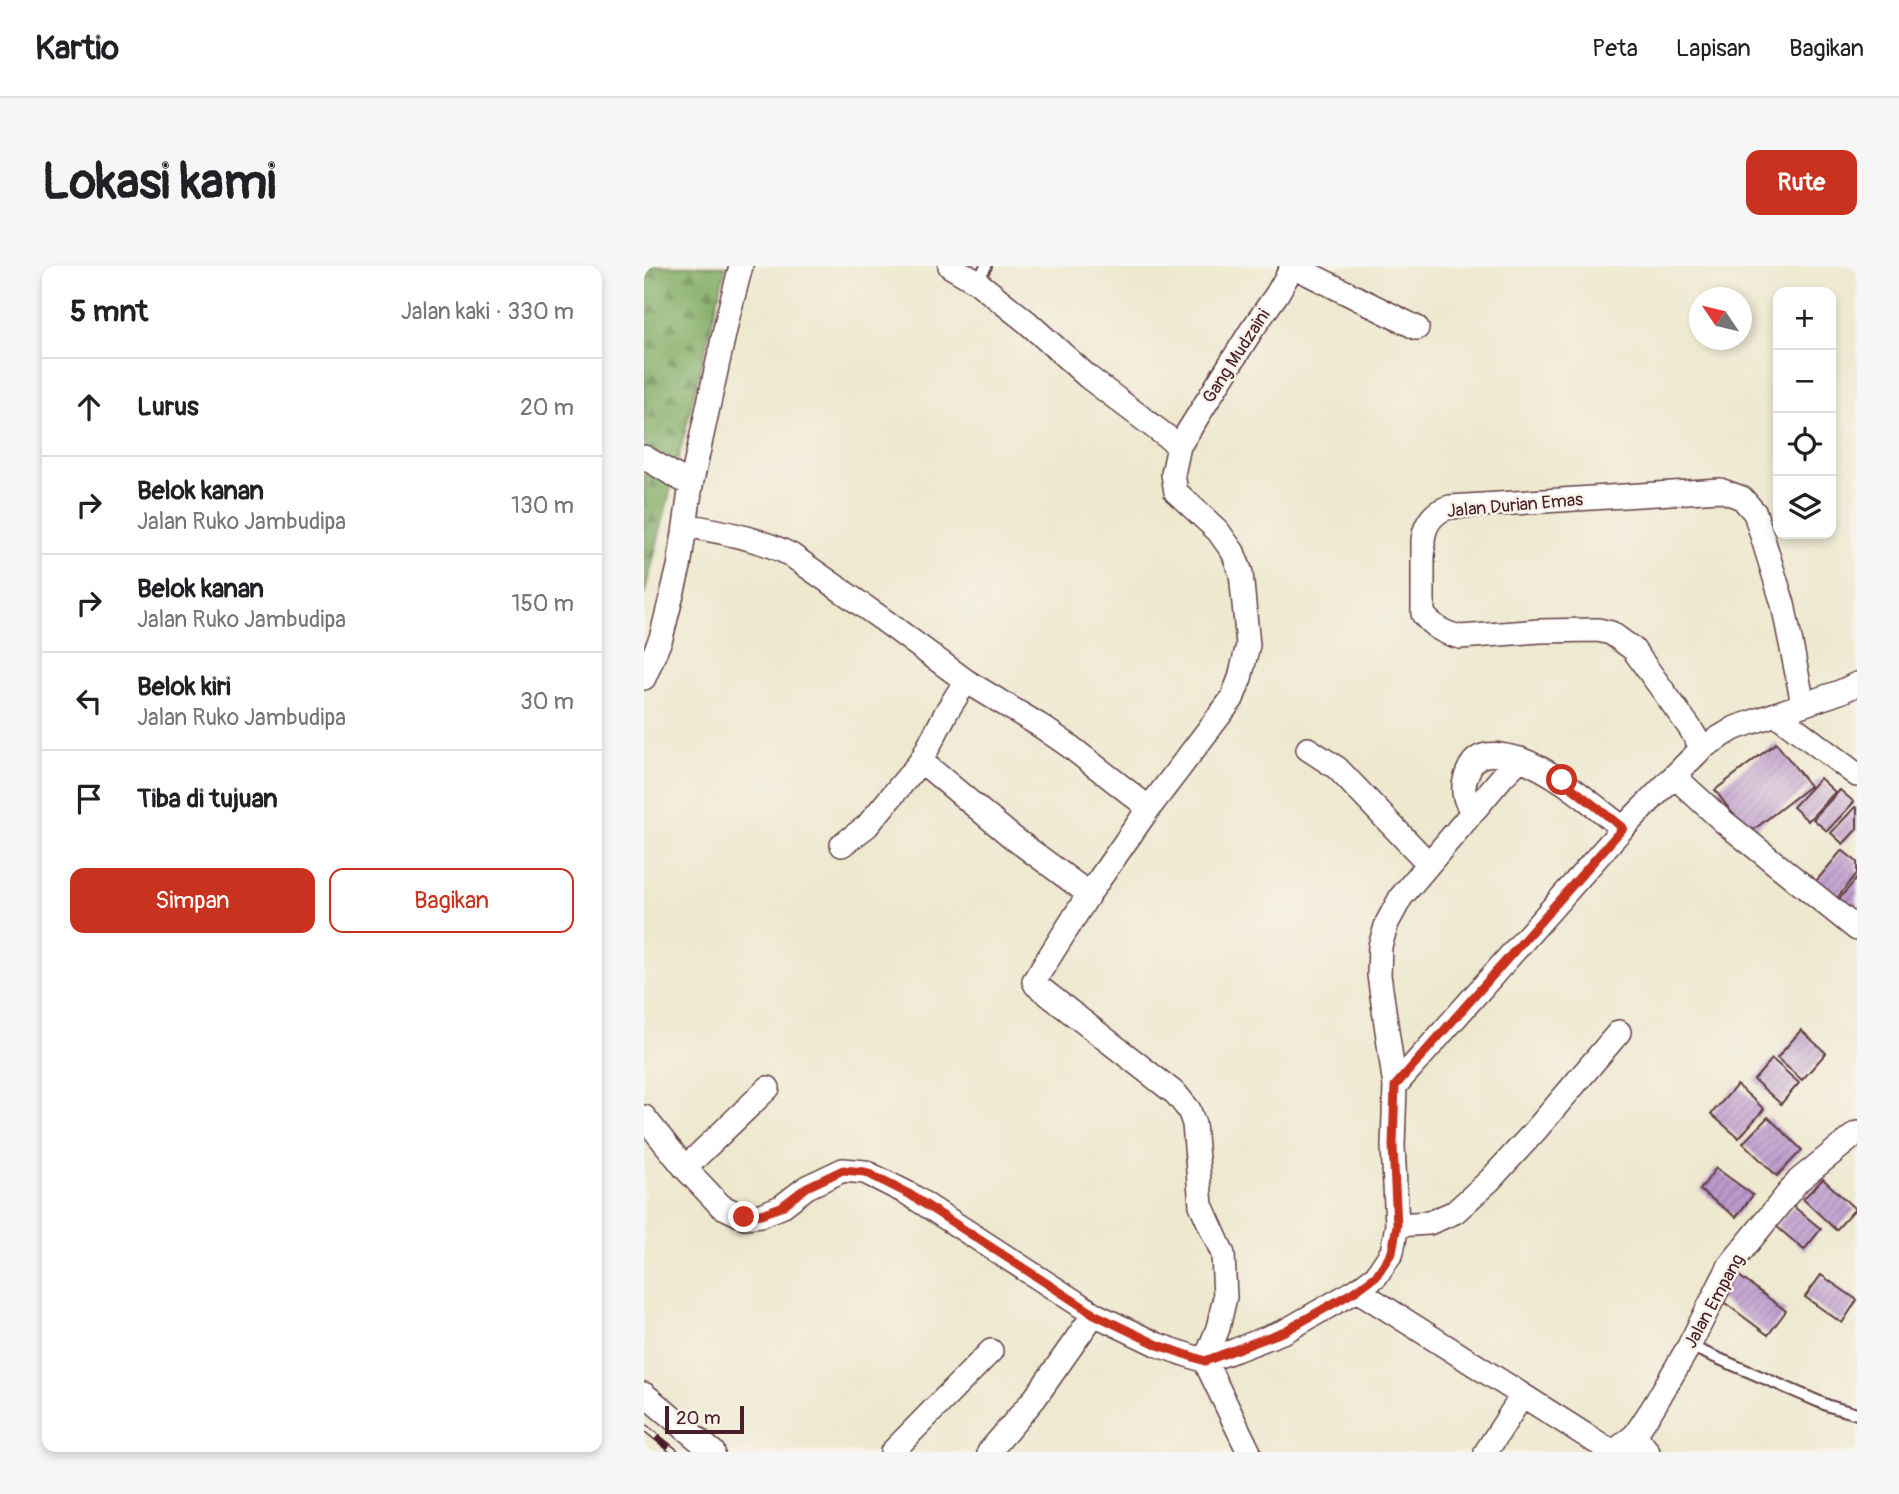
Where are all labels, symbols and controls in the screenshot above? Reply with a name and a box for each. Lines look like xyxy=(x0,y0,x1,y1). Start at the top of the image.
text: Kartio xyxy=(35,28,119,69)
text: Peta xyxy=(1592,34,1638,63)
text: Lapisan xyxy=(1676,34,1751,63)
text: Bagikan xyxy=(1789,34,1864,63)
button: Rute xyxy=(1746,150,1857,215)
text: Lokasi kami xyxy=(42,152,276,213)
north arrow xyxy=(1689,287,1752,350)
map controls xyxy=(1773,287,1836,539)
button: + xyxy=(1773,287,1836,350)
text: 5 mnt xyxy=(70,293,148,330)
text: Jalan kaki · 330 m xyxy=(401,297,574,326)
street label: Gang Mudzaini xyxy=(1197,305,1275,408)
button: − xyxy=(1773,350,1836,413)
icon: ahead xyxy=(70,388,108,426)
text: Lurus xyxy=(137,391,199,423)
text: 20 m xyxy=(520,393,574,422)
button: locate xyxy=(1773,413,1836,476)
text: Belok kanan xyxy=(137,475,264,507)
button: layers xyxy=(1773,476,1836,539)
icon: right xyxy=(70,486,108,524)
street label: Jalan Durian Emas xyxy=(1446,488,1584,523)
text: 130 m xyxy=(511,491,574,520)
text: Jalan Ruko Jambudipa xyxy=(137,507,346,536)
text: Belok kanan xyxy=(137,573,264,605)
icon: right xyxy=(70,584,108,622)
text: 150 m xyxy=(511,589,574,618)
text: Jalan Ruko Jambudipa xyxy=(137,605,346,634)
text: Belok kiri xyxy=(137,671,231,703)
icon: left xyxy=(70,682,108,720)
text: 30 m xyxy=(520,687,574,716)
text: Jalan Ruko Jambudipa xyxy=(137,703,346,732)
route start xyxy=(1546,764,1577,795)
icon: arrive xyxy=(70,780,108,818)
text: Tiba di tujuan xyxy=(137,783,278,815)
button: Simpan xyxy=(70,868,315,933)
button: Bagikan xyxy=(329,868,574,933)
route end xyxy=(728,1201,759,1232)
street label: Jalan Empang xyxy=(1679,1250,1750,1352)
scale bar xyxy=(665,1403,744,1435)
text: 20 m xyxy=(676,1406,721,1430)

